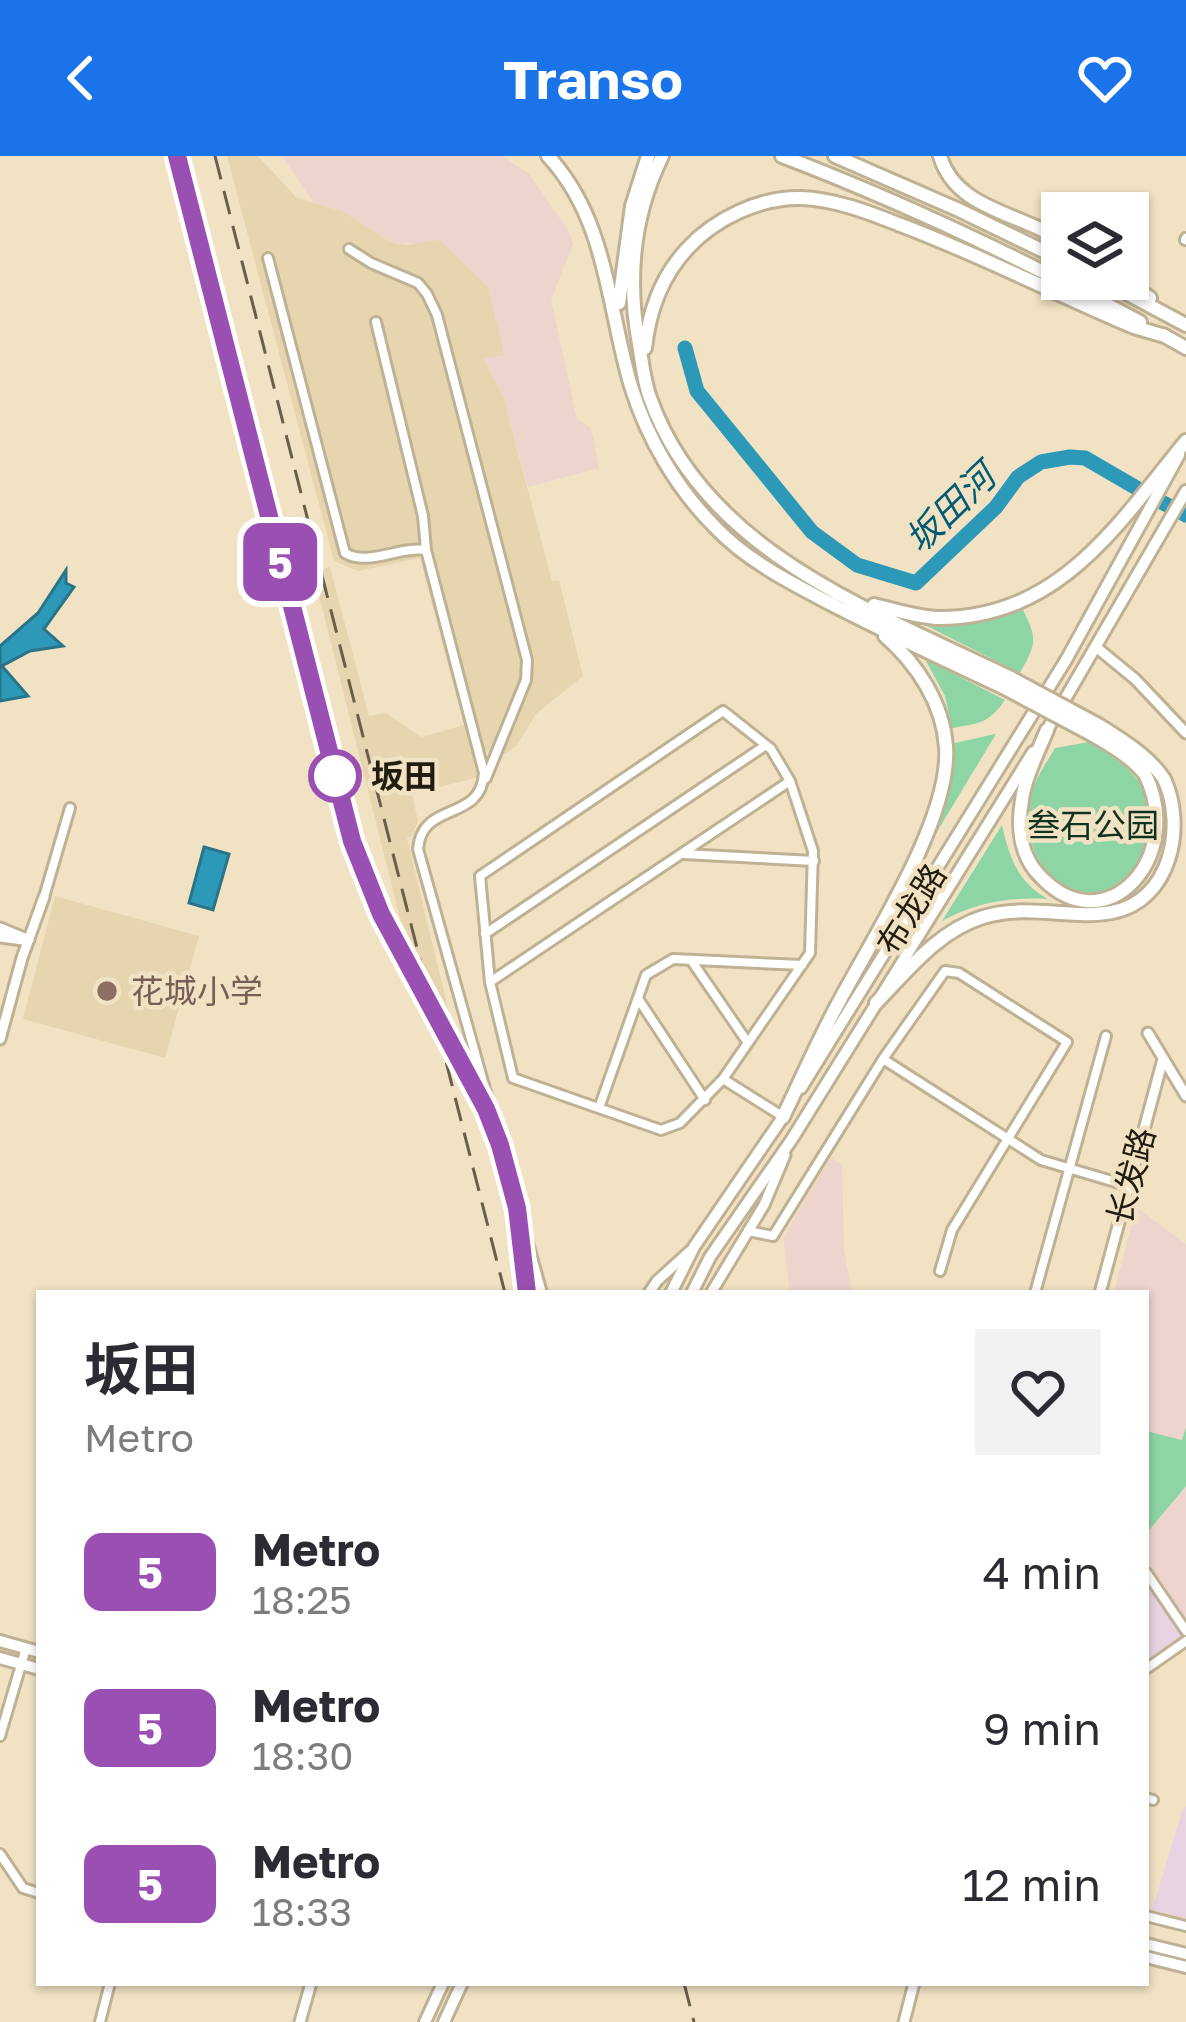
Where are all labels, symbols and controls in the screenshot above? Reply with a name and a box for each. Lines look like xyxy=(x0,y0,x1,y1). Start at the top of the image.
icon: back xyxy=(48,45,114,111)
icon: heart xyxy=(1072,45,1138,111)
text: Transo xyxy=(503,46,683,111)
map controls xyxy=(1041,192,1149,300)
button: layers xyxy=(1041,192,1149,300)
water label: 坂田河 xyxy=(896,451,1008,561)
line badge: 5 xyxy=(241,523,319,601)
text: 5 xyxy=(267,537,293,587)
marker: 坂田 xyxy=(310,751,360,801)
place label: 坂田 xyxy=(371,756,437,795)
park label: 叁石公园 xyxy=(1027,805,1159,844)
street label: 布龙路 xyxy=(868,856,953,961)
place label: 花城小学 xyxy=(131,971,263,1010)
marker: 花城小学 xyxy=(94,978,120,1004)
street label: 长发路 xyxy=(1099,1123,1162,1229)
button: heart xyxy=(975,1329,1101,1455)
text: 坂田 xyxy=(84,1334,198,1403)
text: Metro xyxy=(84,1414,194,1461)
text: Metro xyxy=(252,1522,380,1576)
text: 4 min xyxy=(983,1545,1101,1599)
text: 5 xyxy=(137,1547,163,1597)
text: 18:25 xyxy=(252,1576,352,1623)
text: Metro xyxy=(252,1678,380,1732)
text: 9 min xyxy=(983,1701,1101,1755)
text: 5 xyxy=(137,1703,163,1753)
text: 18:30 xyxy=(252,1732,353,1779)
text: Metro xyxy=(252,1834,380,1888)
text: 12 min xyxy=(962,1857,1101,1911)
text: 5 xyxy=(137,1859,163,1909)
text: 18:33 xyxy=(252,1888,352,1935)

